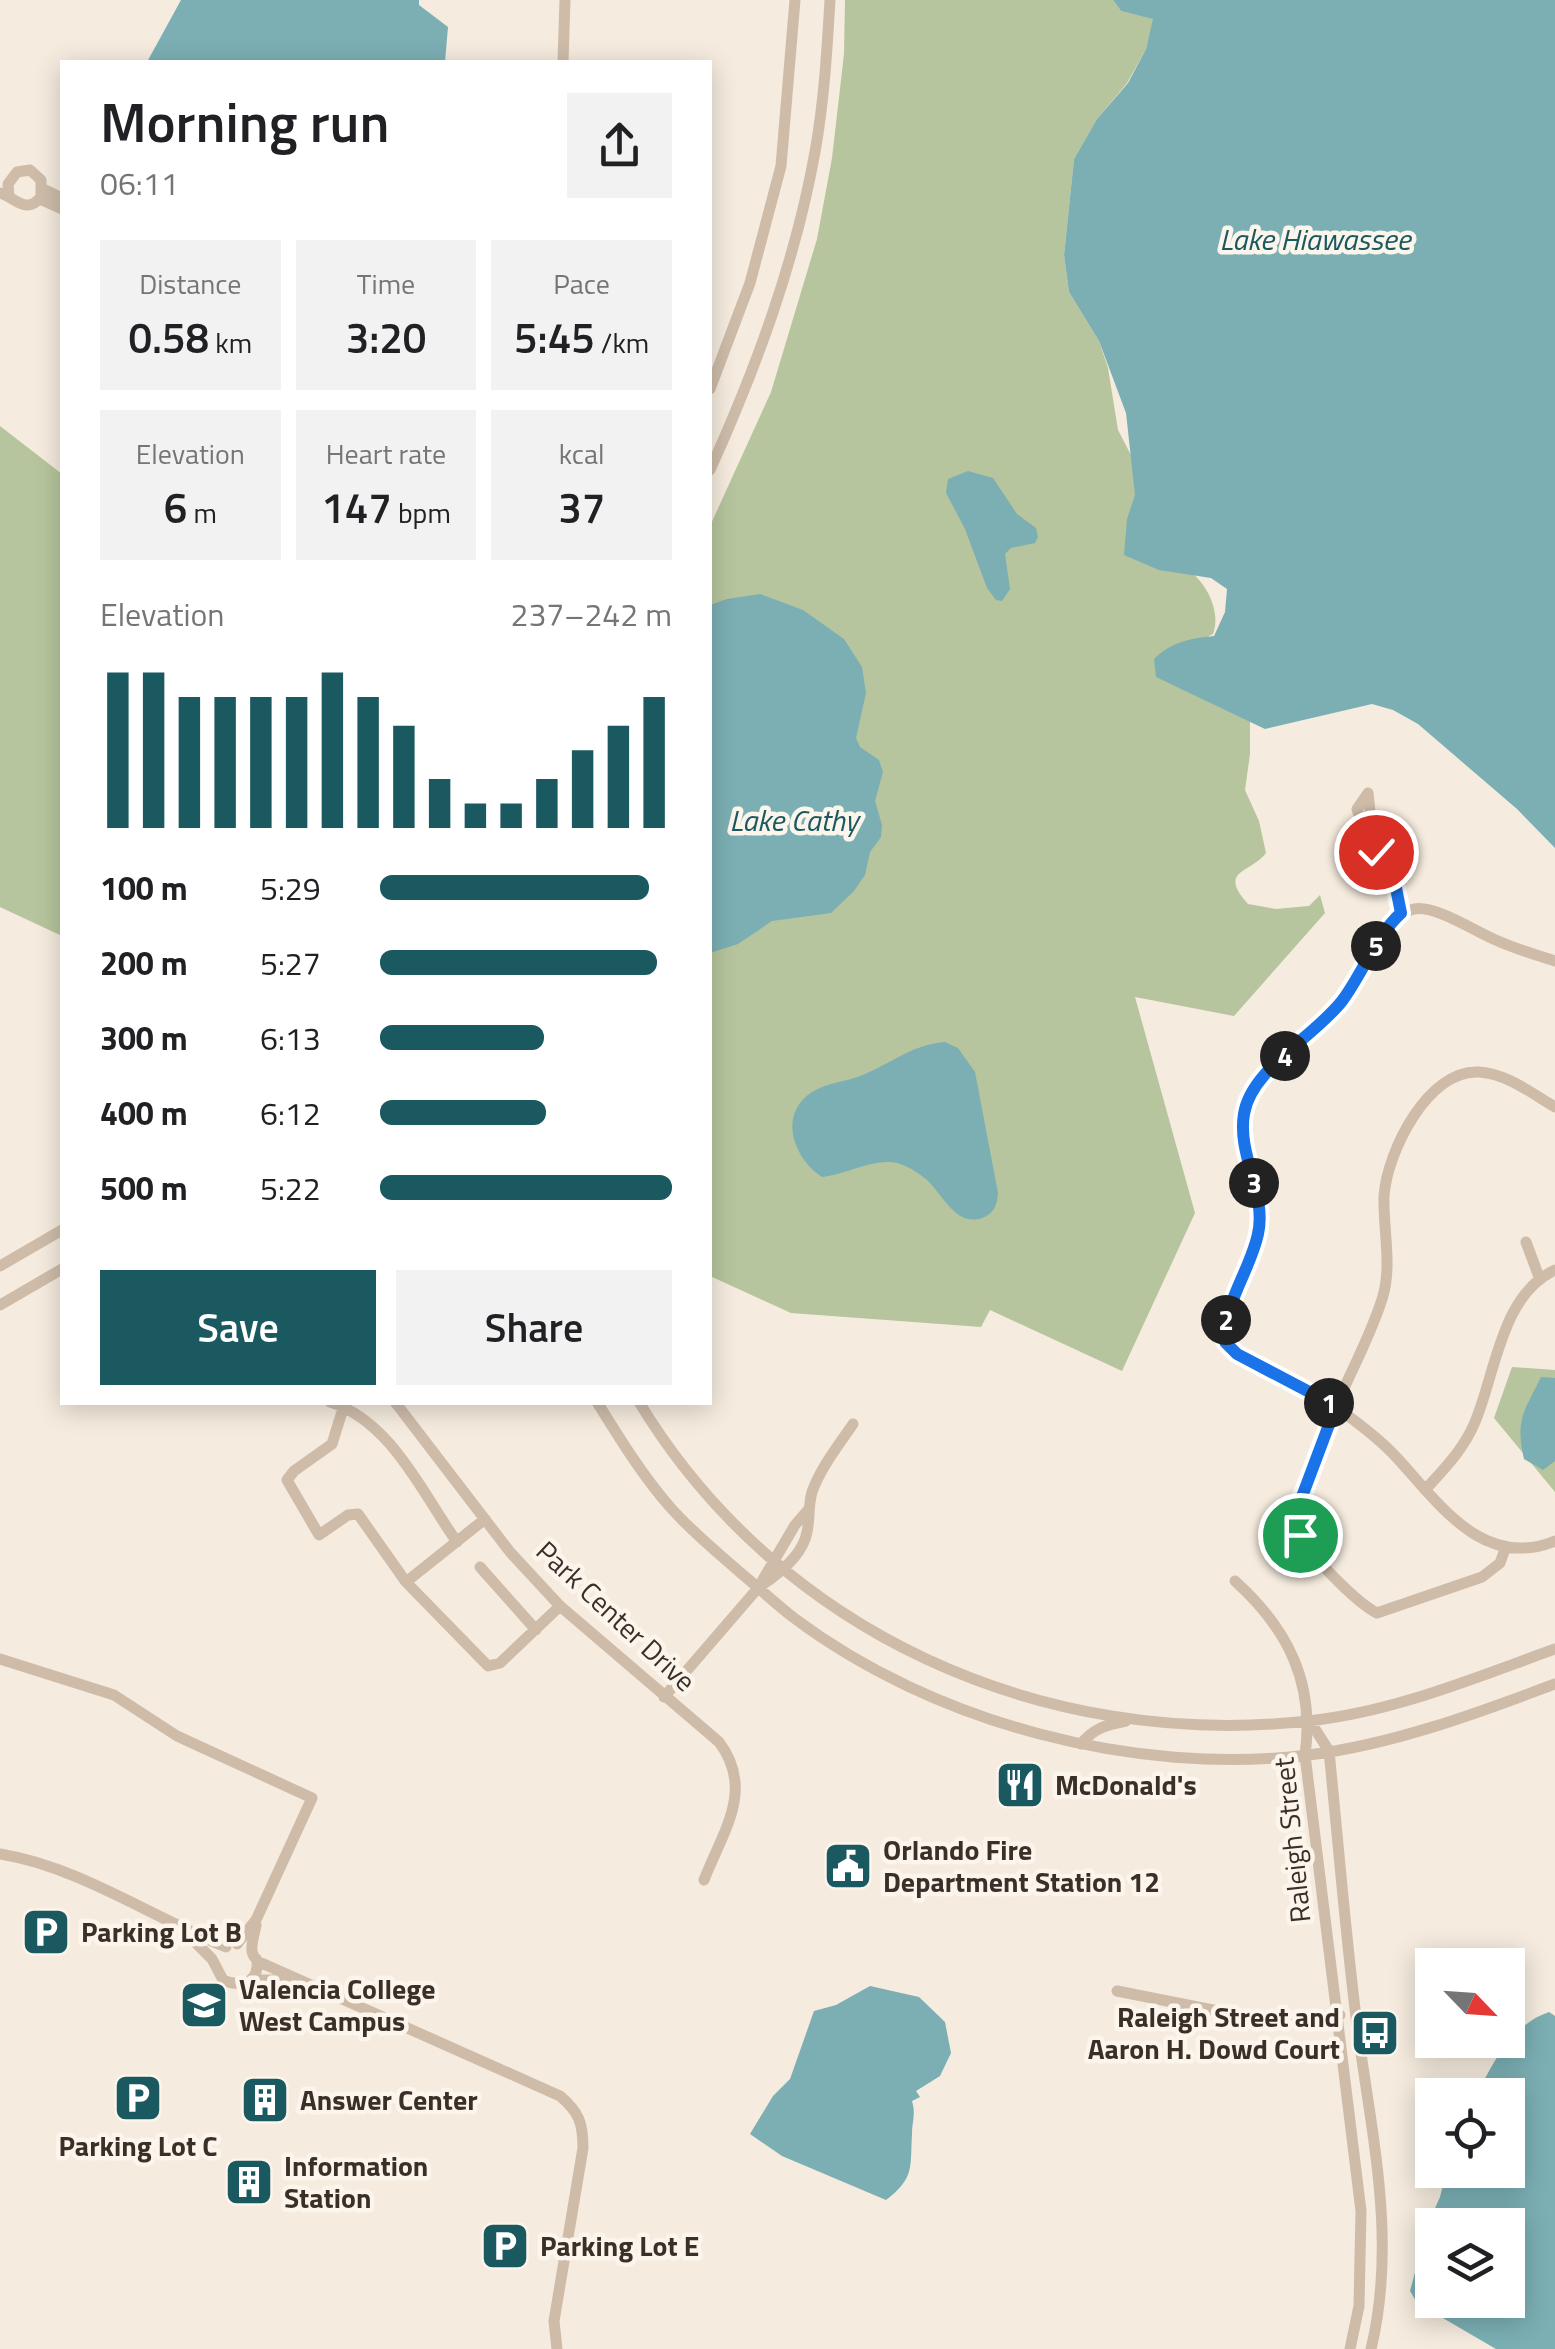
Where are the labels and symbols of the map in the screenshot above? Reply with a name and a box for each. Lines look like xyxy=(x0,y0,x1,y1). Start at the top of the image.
water label: Lake Hiawassee xyxy=(1219,216,1413,262)
water label: Lake Cathy xyxy=(730,797,862,843)
pin xyxy=(1334,810,1419,895)
pin: 5 xyxy=(1351,921,1401,971)
pin: 4 xyxy=(1260,1031,1310,1081)
pin: 3 xyxy=(1229,1158,1279,1208)
pin: 2 xyxy=(1201,1295,1251,1345)
pin: 1 xyxy=(1304,1378,1354,1428)
pin xyxy=(1258,1493,1343,1578)
street label: Park Center Drive xyxy=(527,1530,706,1701)
street label: Raleigh Street xyxy=(1261,1755,1322,1925)
restaurant icon: McDonald's xyxy=(994,1759,1046,1811)
place label: McDonald's xyxy=(1055,1763,1197,1806)
place label: Orlando Fire Department Station 12 xyxy=(883,1828,1160,1903)
public building icon: Orlando Fire Department Station 12 xyxy=(822,1840,874,1892)
parking icon: Parking Lot B xyxy=(20,1906,72,1958)
place label: Parking Lot B xyxy=(81,1910,242,1953)
north arrow xyxy=(1415,1948,1525,2058)
place label: Valencia College West Campus xyxy=(239,1967,436,2042)
school or university icon: Valencia College West Campus xyxy=(178,1979,230,2031)
place label: Raleigh Street and Aaron H. Dowd Court xyxy=(1088,1995,1340,2070)
bus stop icon: Raleigh Street and Aaron H. Dowd Court xyxy=(1349,2007,1401,2059)
parking icon: Parking Lot C xyxy=(112,2072,164,2124)
building icon: Answer Center xyxy=(239,2074,291,2126)
place label: Answer Center xyxy=(300,2078,478,2121)
place label: Parking Lot C xyxy=(59,2124,218,2167)
place label: Information Station xyxy=(284,2144,428,2219)
building icon: Information Station xyxy=(223,2156,275,2208)
parking icon: Parking Lot E xyxy=(479,2220,531,2272)
place label: Parking Lot E xyxy=(540,2224,699,2267)

